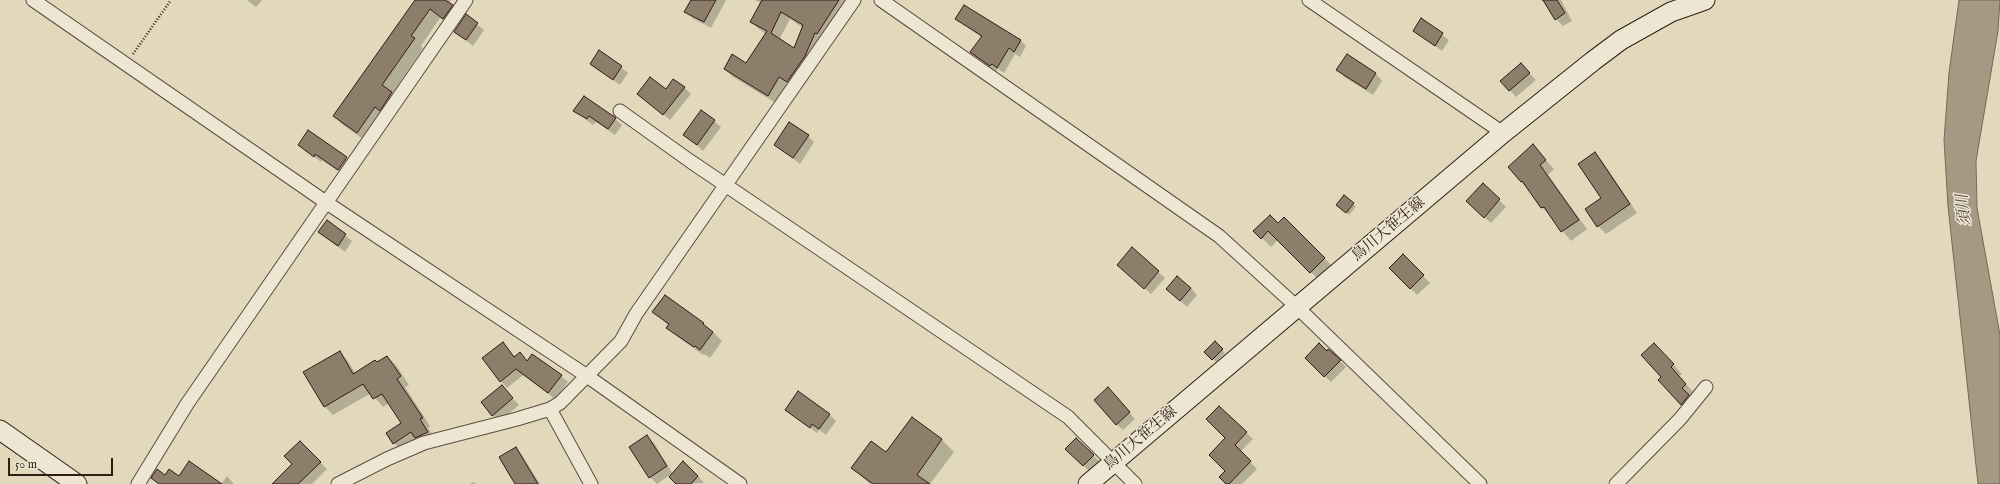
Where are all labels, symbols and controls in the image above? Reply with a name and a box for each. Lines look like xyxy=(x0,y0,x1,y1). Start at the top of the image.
water label: 須川 xyxy=(1954,193,1976,227)
street label: 鳥川大笹生線 xyxy=(1349,194,1429,266)
street label: 鳥川大笹生線 xyxy=(1101,403,1181,475)
scale bar xyxy=(10,450,115,476)
text: 50 m xyxy=(15,457,37,472)

